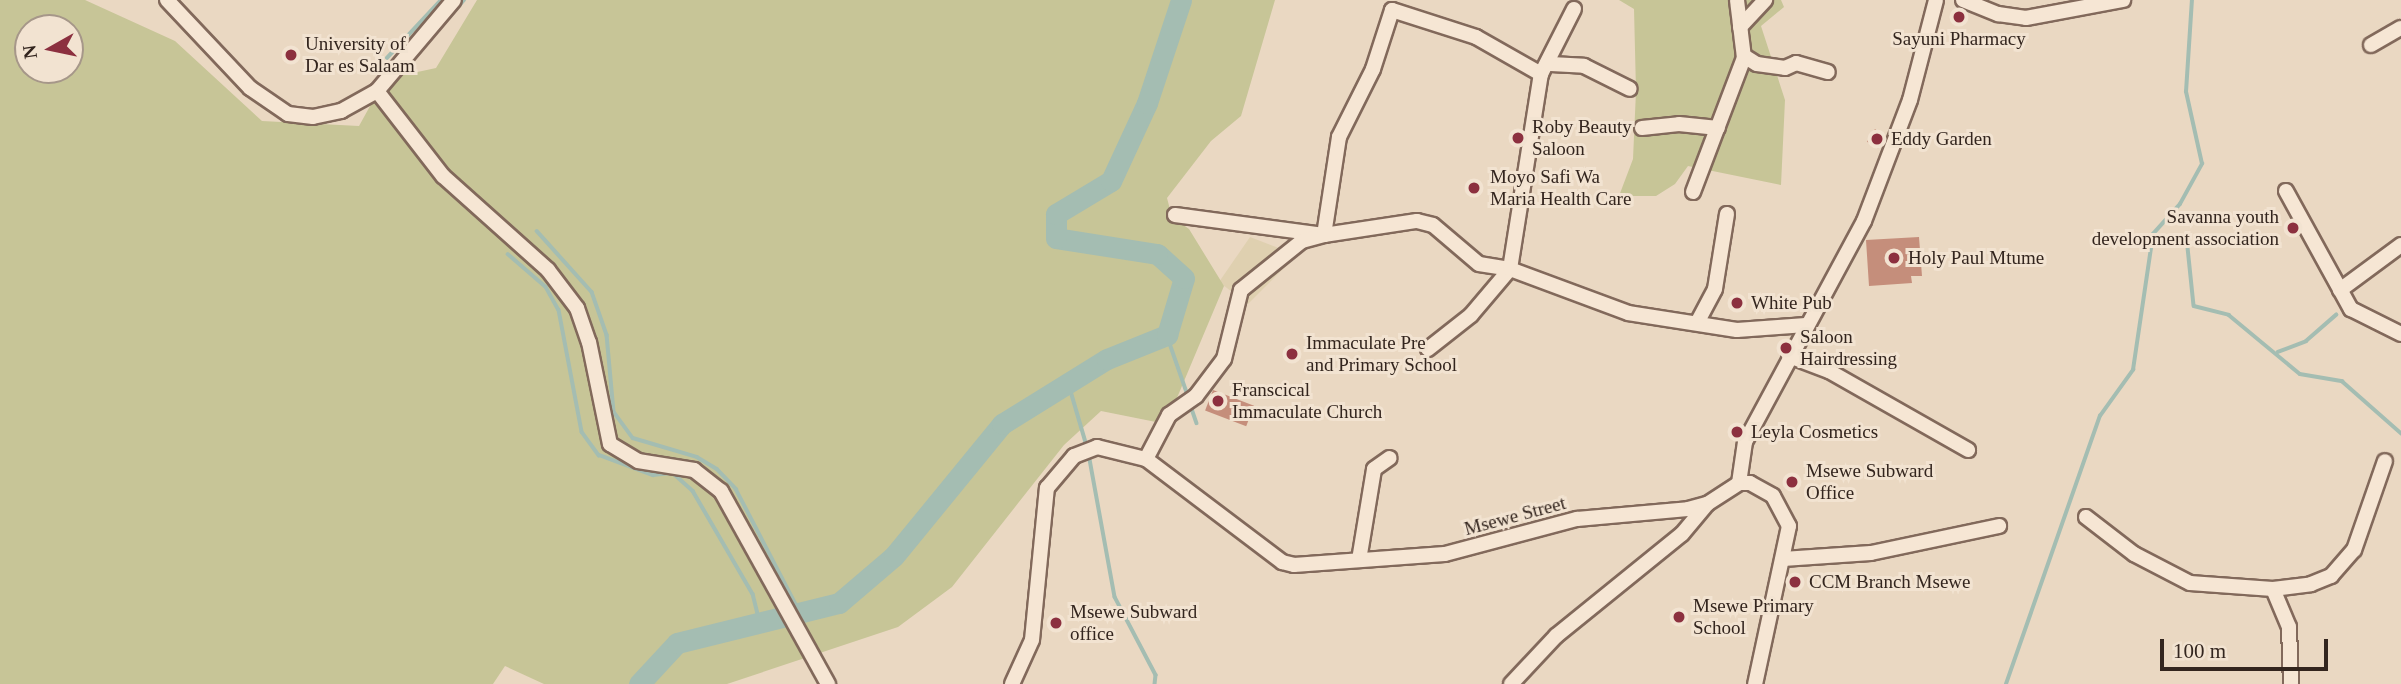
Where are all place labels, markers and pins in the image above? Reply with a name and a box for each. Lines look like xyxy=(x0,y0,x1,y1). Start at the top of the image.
marker: Sayuni Pharmacy xyxy=(1951,9,1967,25)
place label: Sayuni Pharmacy xyxy=(1892,28,2026,50)
place label: University of Dar es Salaam xyxy=(305,33,415,77)
marker: University of Dar es Salaam xyxy=(283,47,299,63)
place label: Roby Beauty Saloon xyxy=(1532,116,1632,160)
place label: Eddy Garden xyxy=(1891,128,1992,150)
marker: Roby Beauty Saloon xyxy=(1510,130,1526,146)
marker: Eddy Garden xyxy=(1869,131,1885,147)
place label: Moyo Safi Wa Maria Health Care xyxy=(1490,166,1631,210)
marker: Moyo Safi Wa Maria Health Care xyxy=(1464,178,1484,198)
place label: Savanna youth development association xyxy=(2092,206,2279,250)
marker: Savanna youth development association xyxy=(2285,220,2301,236)
place label: Holy Paul Mtume xyxy=(1908,247,2044,269)
marker: Holy Paul Mtume xyxy=(1886,250,1902,266)
place label: White Pub xyxy=(1751,292,1832,314)
marker: White Pub xyxy=(1729,295,1745,311)
place label: Saloon Hairdressing xyxy=(1800,326,1897,370)
place label: Immaculate Pre and Primary School xyxy=(1306,332,1457,376)
marker: Saloon Hairdressing xyxy=(1778,340,1794,356)
marker: Immaculate Pre and Primary School xyxy=(1284,346,1300,362)
place label: Franscical Immaculate Church xyxy=(1232,379,1382,423)
marker: Franscical Immaculate Church xyxy=(1210,393,1226,409)
place label: Leyla Cosmetics xyxy=(1751,421,1878,443)
marker: Leyla Cosmetics xyxy=(1729,424,1745,440)
place label: Msewe Subward Office xyxy=(1806,460,1933,504)
marker: Msewe Subward Office xyxy=(1784,474,1800,490)
place label: CCM Branch Msewe xyxy=(1809,571,1970,593)
marker: CCM Branch Msewe xyxy=(1787,574,1803,590)
place label: Msewe Primary School xyxy=(1693,595,1814,639)
place label: Msewe Subward office xyxy=(1070,601,1197,645)
marker: Msewe Primary School xyxy=(1671,609,1687,625)
marker: Msewe Subward office xyxy=(1048,615,1064,631)

